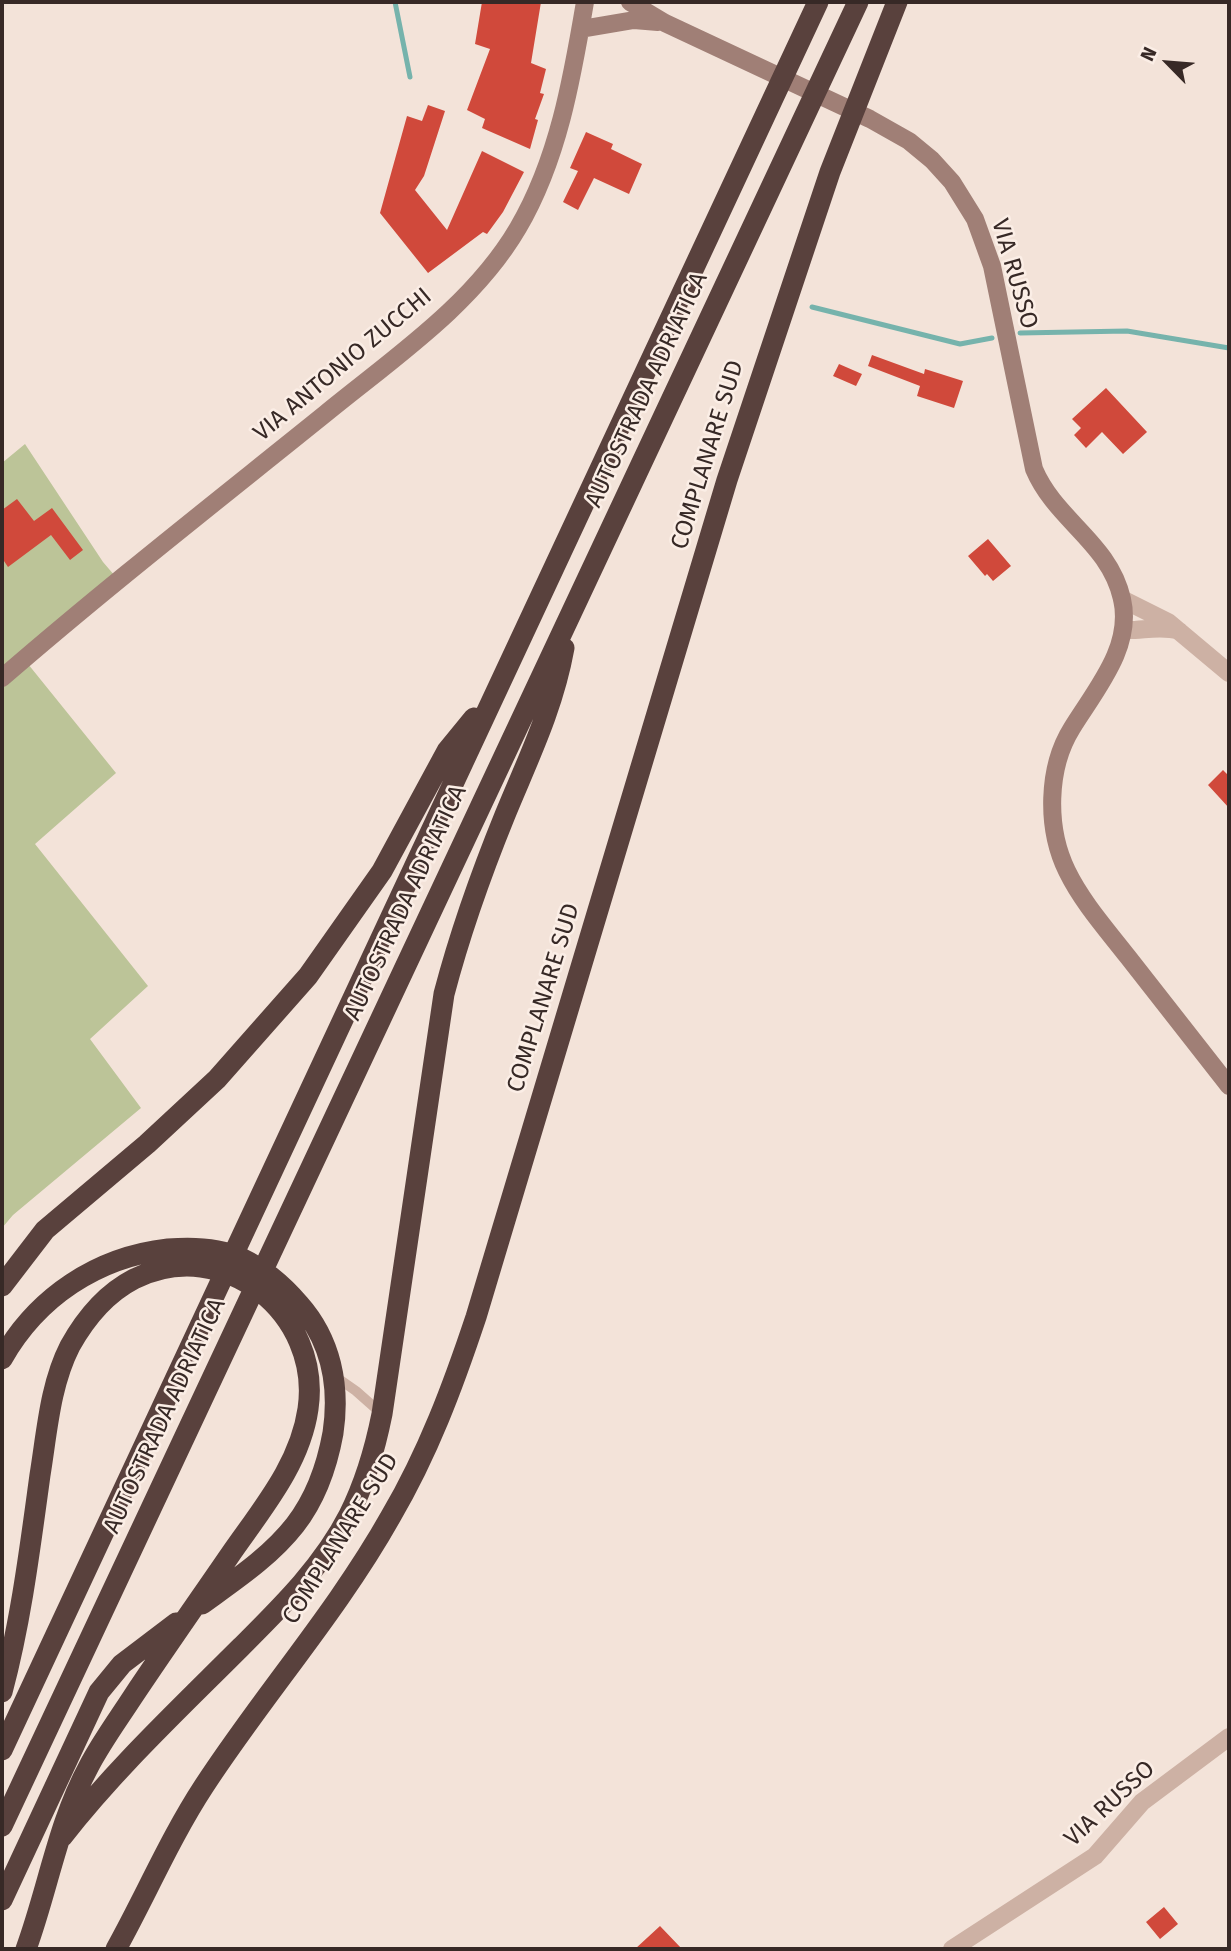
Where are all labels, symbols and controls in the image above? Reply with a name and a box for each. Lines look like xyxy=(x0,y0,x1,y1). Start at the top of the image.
north arrow xyxy=(1133,28,1203,98)
text: N xyxy=(1135,43,1162,64)
street label: VIA RUSSO xyxy=(985,216,1043,332)
street label: AUTOSTRADA ADRIATICA xyxy=(580,268,714,512)
street label: VIA ANTONIO ZUCCHI xyxy=(248,282,438,448)
street label: COMPLANARE SUD xyxy=(666,357,750,553)
street label: AUTOSTRADA ADRIATICA xyxy=(339,781,473,1025)
street label: COMPLANARE SUD xyxy=(502,900,586,1096)
street label: AUTOSTRADA ADRIATICA xyxy=(98,1294,232,1538)
street label: COMPLANARE SUD xyxy=(277,1448,405,1630)
street label: VIA RUSSO xyxy=(1059,1755,1161,1853)

